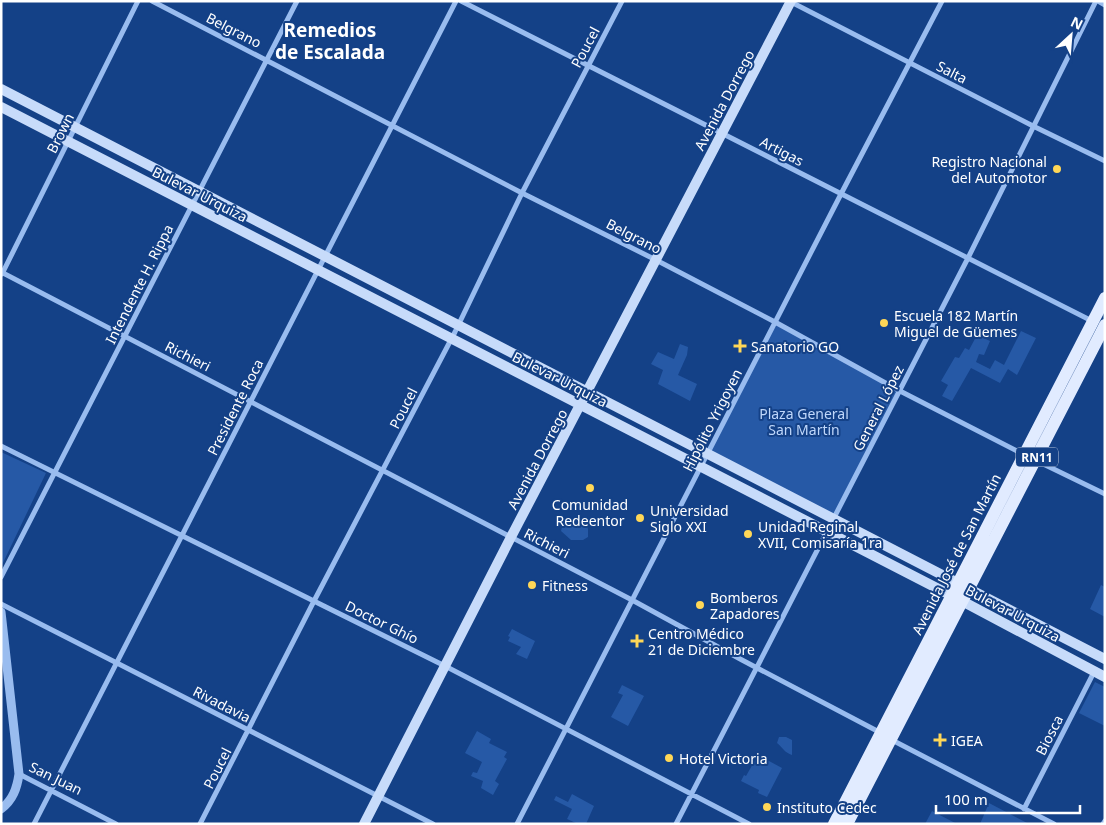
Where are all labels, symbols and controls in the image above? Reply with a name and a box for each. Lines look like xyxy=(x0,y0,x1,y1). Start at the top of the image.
street label: Belgrano xyxy=(203,8,265,52)
north arrow xyxy=(1046,10,1096,60)
text: N xyxy=(1068,12,1086,34)
district label: Remedios de Escalada xyxy=(275,17,385,65)
street label: Poucel xyxy=(566,23,604,71)
street label: Avenida Dorrego xyxy=(689,46,759,154)
street label: Salta xyxy=(933,56,971,88)
street label: Brown xyxy=(42,110,78,156)
street label: Artigas xyxy=(757,132,807,170)
place label: Registro Nacional del Automotor xyxy=(931,152,1047,187)
street label: Bulevar Urquiza xyxy=(149,162,251,226)
marker: Registro Nacional del Automotor xyxy=(1051,163,1063,175)
street label: Belgrano xyxy=(603,214,665,258)
street label: Intendente H. Rippa xyxy=(101,221,177,347)
place label: Escuela 182 Martín Miguel de Güemes xyxy=(894,306,1018,341)
marker: Escuela 182 Martín Miguel de Güemes xyxy=(878,317,890,329)
street label: Richieri xyxy=(162,337,214,375)
place label: Sanatorio GO xyxy=(751,337,839,356)
marker: Sanatorio GO xyxy=(733,339,747,353)
street label: Bulevar Urquiza xyxy=(509,347,611,411)
street label: Presidente Roca xyxy=(203,356,267,458)
street label: General López xyxy=(848,361,908,454)
street label: Hipólito Yrigoyen xyxy=(678,365,746,475)
street label: Poucel xyxy=(385,384,421,432)
park label: Plaza General San Martín xyxy=(759,404,849,439)
street label: Avenida Dorrego xyxy=(502,405,572,513)
road number: RN11 xyxy=(1016,448,1058,467)
street label: Avenida José de San Martín xyxy=(907,470,1005,638)
marker: Comunidad Redeentor xyxy=(584,482,596,494)
place label: Comunidad Redeentor xyxy=(552,495,628,530)
place label: Universidad Siglo XXI xyxy=(650,501,729,536)
marker: Universidad Siglo XXI xyxy=(634,512,646,524)
place label: Unidad Reginal XVII, Comisaría 1ra xyxy=(758,517,882,552)
street label: Richieri xyxy=(521,524,573,562)
marker: Unidad Reginal XVII, Comisaría 1ra xyxy=(742,528,754,540)
place label: Fitness xyxy=(542,576,588,595)
marker: Fitness xyxy=(526,579,538,591)
street label: Bulevar Urquiza xyxy=(962,580,1064,646)
place label: Bomberos Zapadores xyxy=(710,588,780,623)
street label: Doctor Ghío xyxy=(342,596,422,648)
marker: Bomberos Zapadores xyxy=(694,599,706,611)
place label: Centro Médico 21 de Diciembre xyxy=(648,624,755,659)
marker: Centro Médico 21 de Diciembre xyxy=(630,634,644,648)
street label: Rivadavia xyxy=(190,681,254,727)
street label: Biosca xyxy=(1031,712,1067,758)
place label: IGEA xyxy=(951,731,983,750)
marker: IGEA xyxy=(933,733,947,747)
street label: Poucel xyxy=(199,744,235,792)
place label: Hotel Victoria xyxy=(679,749,768,768)
marker: Hotel Victoria xyxy=(663,752,675,764)
street label: San Juan xyxy=(26,757,86,799)
scale bar xyxy=(936,782,1080,814)
text: 100 m xyxy=(944,789,988,809)
place label: Instituto Cedec xyxy=(777,798,877,817)
marker: Instituto Cedec xyxy=(761,801,773,813)

